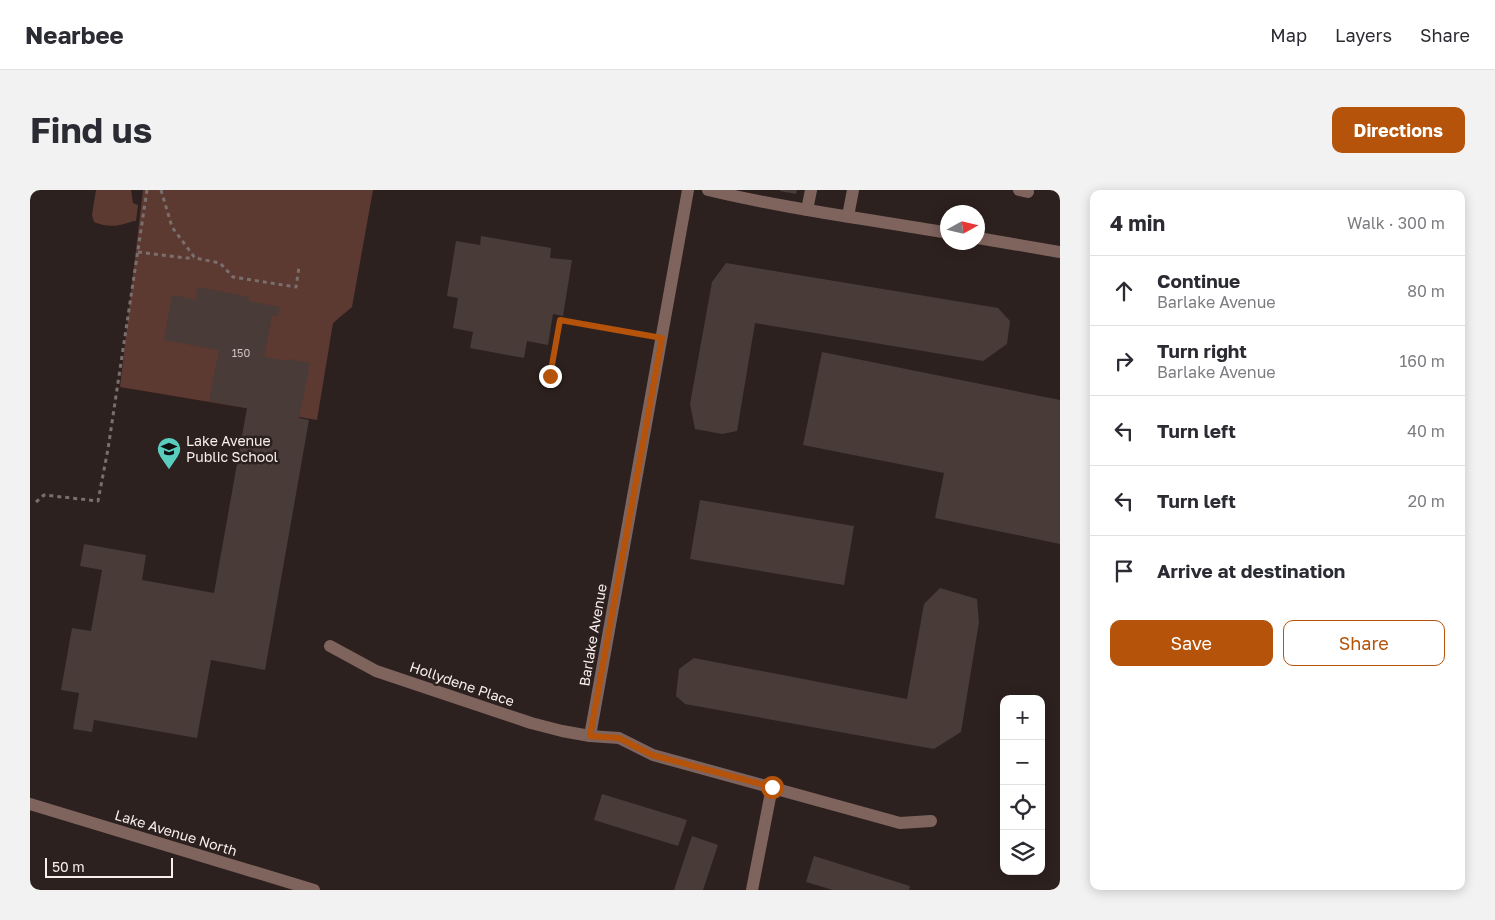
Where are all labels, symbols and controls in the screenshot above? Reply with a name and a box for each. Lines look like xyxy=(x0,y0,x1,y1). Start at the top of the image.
text: Nearbee xyxy=(25,20,124,49)
text: Map xyxy=(1270,24,1307,46)
text: Layers xyxy=(1335,24,1392,46)
text: Share xyxy=(1420,24,1470,46)
button: Directions xyxy=(1332,107,1465,153)
text: Find us xyxy=(30,109,152,151)
north arrow xyxy=(940,205,985,250)
text: 4 min xyxy=(1110,210,1165,236)
text: Walk · 300 m xyxy=(1347,213,1445,233)
text: Continue xyxy=(1157,269,1240,292)
icon: ahead xyxy=(1110,277,1138,305)
text: 80 m xyxy=(1407,281,1445,301)
text: Barlake Avenue xyxy=(1157,292,1276,312)
text: Turn right xyxy=(1157,339,1247,362)
house number: 150 xyxy=(232,346,250,359)
icon: right xyxy=(1110,347,1138,375)
text: 160 m xyxy=(1399,351,1445,371)
text: Barlake Avenue xyxy=(1157,362,1276,382)
route end xyxy=(539,365,562,388)
icon: left xyxy=(1110,417,1138,445)
text: Turn left xyxy=(1157,419,1236,442)
text: 40 m xyxy=(1407,421,1445,441)
place label: Lake Avenue Public School xyxy=(186,432,278,465)
school or university icon: Lake Avenue Public School xyxy=(156,436,182,470)
icon: left xyxy=(1110,487,1138,515)
text: Turn left xyxy=(1157,489,1236,512)
text: 20 m xyxy=(1408,491,1445,511)
icon: arrive xyxy=(1110,557,1138,585)
text: Arrive at destination xyxy=(1157,559,1345,582)
street label: Barlake Avenue xyxy=(575,582,610,688)
button: Save xyxy=(1110,620,1273,666)
button: Share xyxy=(1283,620,1445,666)
street label: Hollydene Place xyxy=(408,658,517,709)
map controls xyxy=(1000,695,1045,875)
button: + xyxy=(1000,695,1045,740)
button: − xyxy=(1000,740,1045,785)
route start xyxy=(761,776,784,799)
button: locate xyxy=(1000,785,1045,830)
street label: Lake Avenue North xyxy=(113,806,239,859)
button: layers xyxy=(1000,830,1045,875)
scale bar xyxy=(45,855,172,878)
text: 50 m xyxy=(52,858,85,875)

